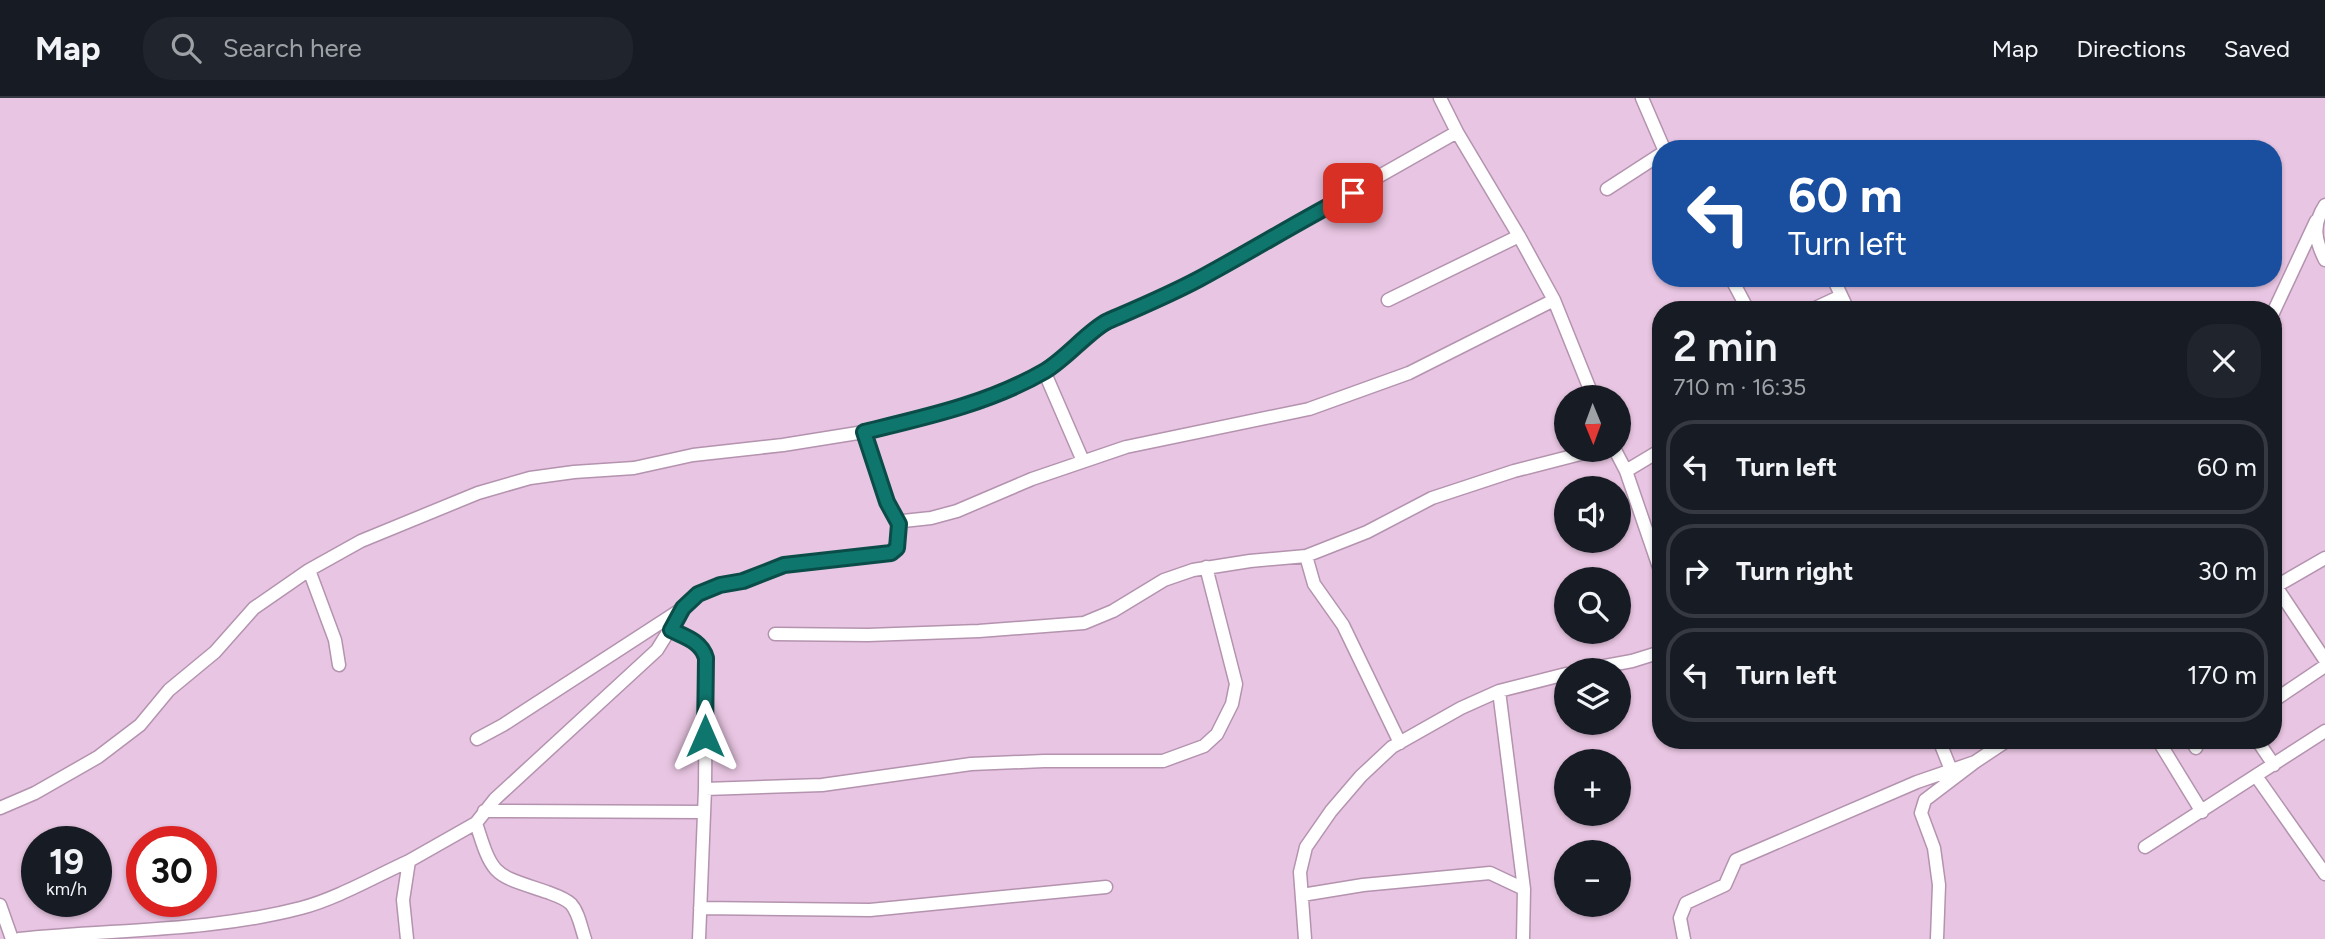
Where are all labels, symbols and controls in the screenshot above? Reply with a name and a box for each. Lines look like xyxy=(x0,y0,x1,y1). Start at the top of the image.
search box xyxy=(143,17,633,80)
text: Map xyxy=(35,29,101,68)
icon: search xyxy=(167,29,205,67)
text: Search here xyxy=(223,32,362,64)
text: Map xyxy=(1992,34,2038,63)
text: Directions xyxy=(2076,34,2186,63)
text: Saved xyxy=(2224,34,2290,63)
pin xyxy=(1323,163,1383,223)
text: 60 m xyxy=(1788,165,1903,224)
icon: left xyxy=(1673,168,1764,259)
icon: arrive xyxy=(1334,174,1372,212)
text: Turn left xyxy=(1788,225,1907,263)
text: 2 min xyxy=(1673,321,1778,372)
button: close xyxy=(2187,324,2261,398)
text: 710 m · 16:35 xyxy=(1673,373,1806,401)
north arrow xyxy=(1554,385,1631,462)
map controls xyxy=(1554,385,1631,917)
icon: left xyxy=(1677,448,1715,486)
text: Turn left xyxy=(1736,451,1837,483)
text: 60 m xyxy=(2197,451,2257,483)
button: sound xyxy=(1554,476,1631,553)
icon: right xyxy=(1677,552,1715,590)
text: Turn right xyxy=(1736,555,1853,587)
text: 30 m xyxy=(2198,555,2257,587)
button: search xyxy=(1554,567,1631,644)
icon: left xyxy=(1677,656,1715,694)
button: layers xyxy=(1554,658,1631,735)
text: Turn left xyxy=(1736,659,1837,691)
text: 170 m xyxy=(2187,659,2257,691)
position arrow xyxy=(668,699,742,773)
button: + xyxy=(1554,749,1631,826)
speed limit sign: 30 xyxy=(126,826,217,917)
button: − xyxy=(1554,840,1631,917)
text: 19 xyxy=(49,841,84,883)
text: km/h xyxy=(46,878,87,900)

